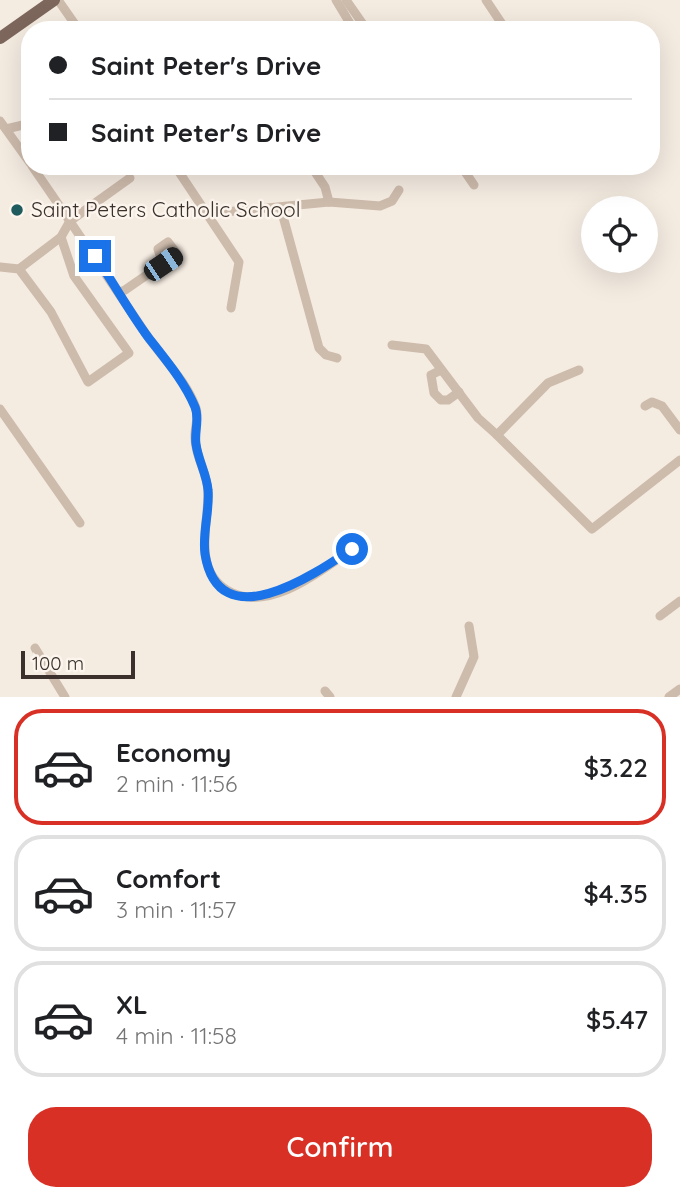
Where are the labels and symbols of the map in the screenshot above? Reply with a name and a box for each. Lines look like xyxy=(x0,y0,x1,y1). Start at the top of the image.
place label: Saint Peters Catholic School xyxy=(31,196,301,222)
marker: Saint Peters Catholic School xyxy=(9,202,25,218)
route end xyxy=(79,240,111,272)
car xyxy=(140,244,187,284)
route start xyxy=(336,533,368,565)
scale bar xyxy=(21,648,135,680)

